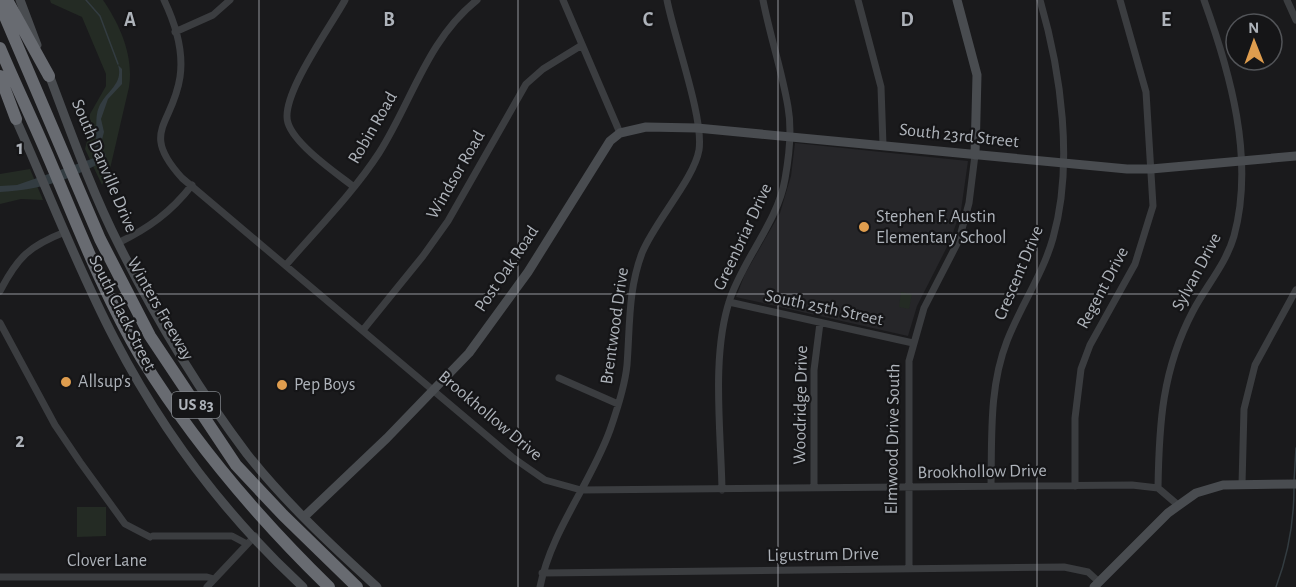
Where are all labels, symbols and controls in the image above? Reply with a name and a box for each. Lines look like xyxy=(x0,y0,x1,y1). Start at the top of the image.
text: A xyxy=(124,10,136,30)
text: B xyxy=(383,10,395,30)
text: C xyxy=(643,10,654,30)
text: D xyxy=(900,10,914,30)
text: E xyxy=(1161,10,1171,30)
north arrow xyxy=(1224,12,1284,72)
text: N xyxy=(1248,20,1259,36)
street label: Robin Road xyxy=(345,89,401,167)
street label: South Danville Drive xyxy=(68,97,140,235)
street label: South 23rd Street xyxy=(898,121,1020,151)
street label: Windsor Road xyxy=(423,128,489,222)
text: 1 xyxy=(16,138,24,158)
street label: Greenbriar Drive xyxy=(710,181,776,293)
place label: Stephen F. Austin Elementary School xyxy=(876,208,1007,247)
marker: Stephen F. Austin Elementary School xyxy=(857,220,871,234)
street label: Post Oak Road xyxy=(472,223,542,315)
street label: Crescent Drive xyxy=(991,223,1047,323)
street label: Sylvan Drive xyxy=(1169,230,1225,314)
street label: Regent Drive xyxy=(1074,244,1132,332)
street label: South Clack Street xyxy=(85,252,159,374)
street label: Winters Freeway xyxy=(123,254,197,364)
street label: Brentwood Drive xyxy=(598,266,632,386)
street label: South 25th Street xyxy=(763,287,885,329)
street label: Woodridge Drive xyxy=(791,345,811,465)
street label: Elmwood Drive South xyxy=(883,364,903,514)
street label: Brookhollow Drive xyxy=(435,368,545,464)
place label: Allsup's xyxy=(78,373,131,391)
marker: Allsup's xyxy=(59,375,73,389)
place label: Pep Boys xyxy=(294,376,355,394)
marker: Pep Boys xyxy=(275,378,289,392)
road number: US 83 xyxy=(172,392,220,418)
text: 2 xyxy=(15,431,25,451)
street label: Brookhollow Drive xyxy=(917,462,1047,482)
street label: Ligustrum Drive xyxy=(767,545,879,565)
street label: Clover Lane xyxy=(67,552,147,570)

